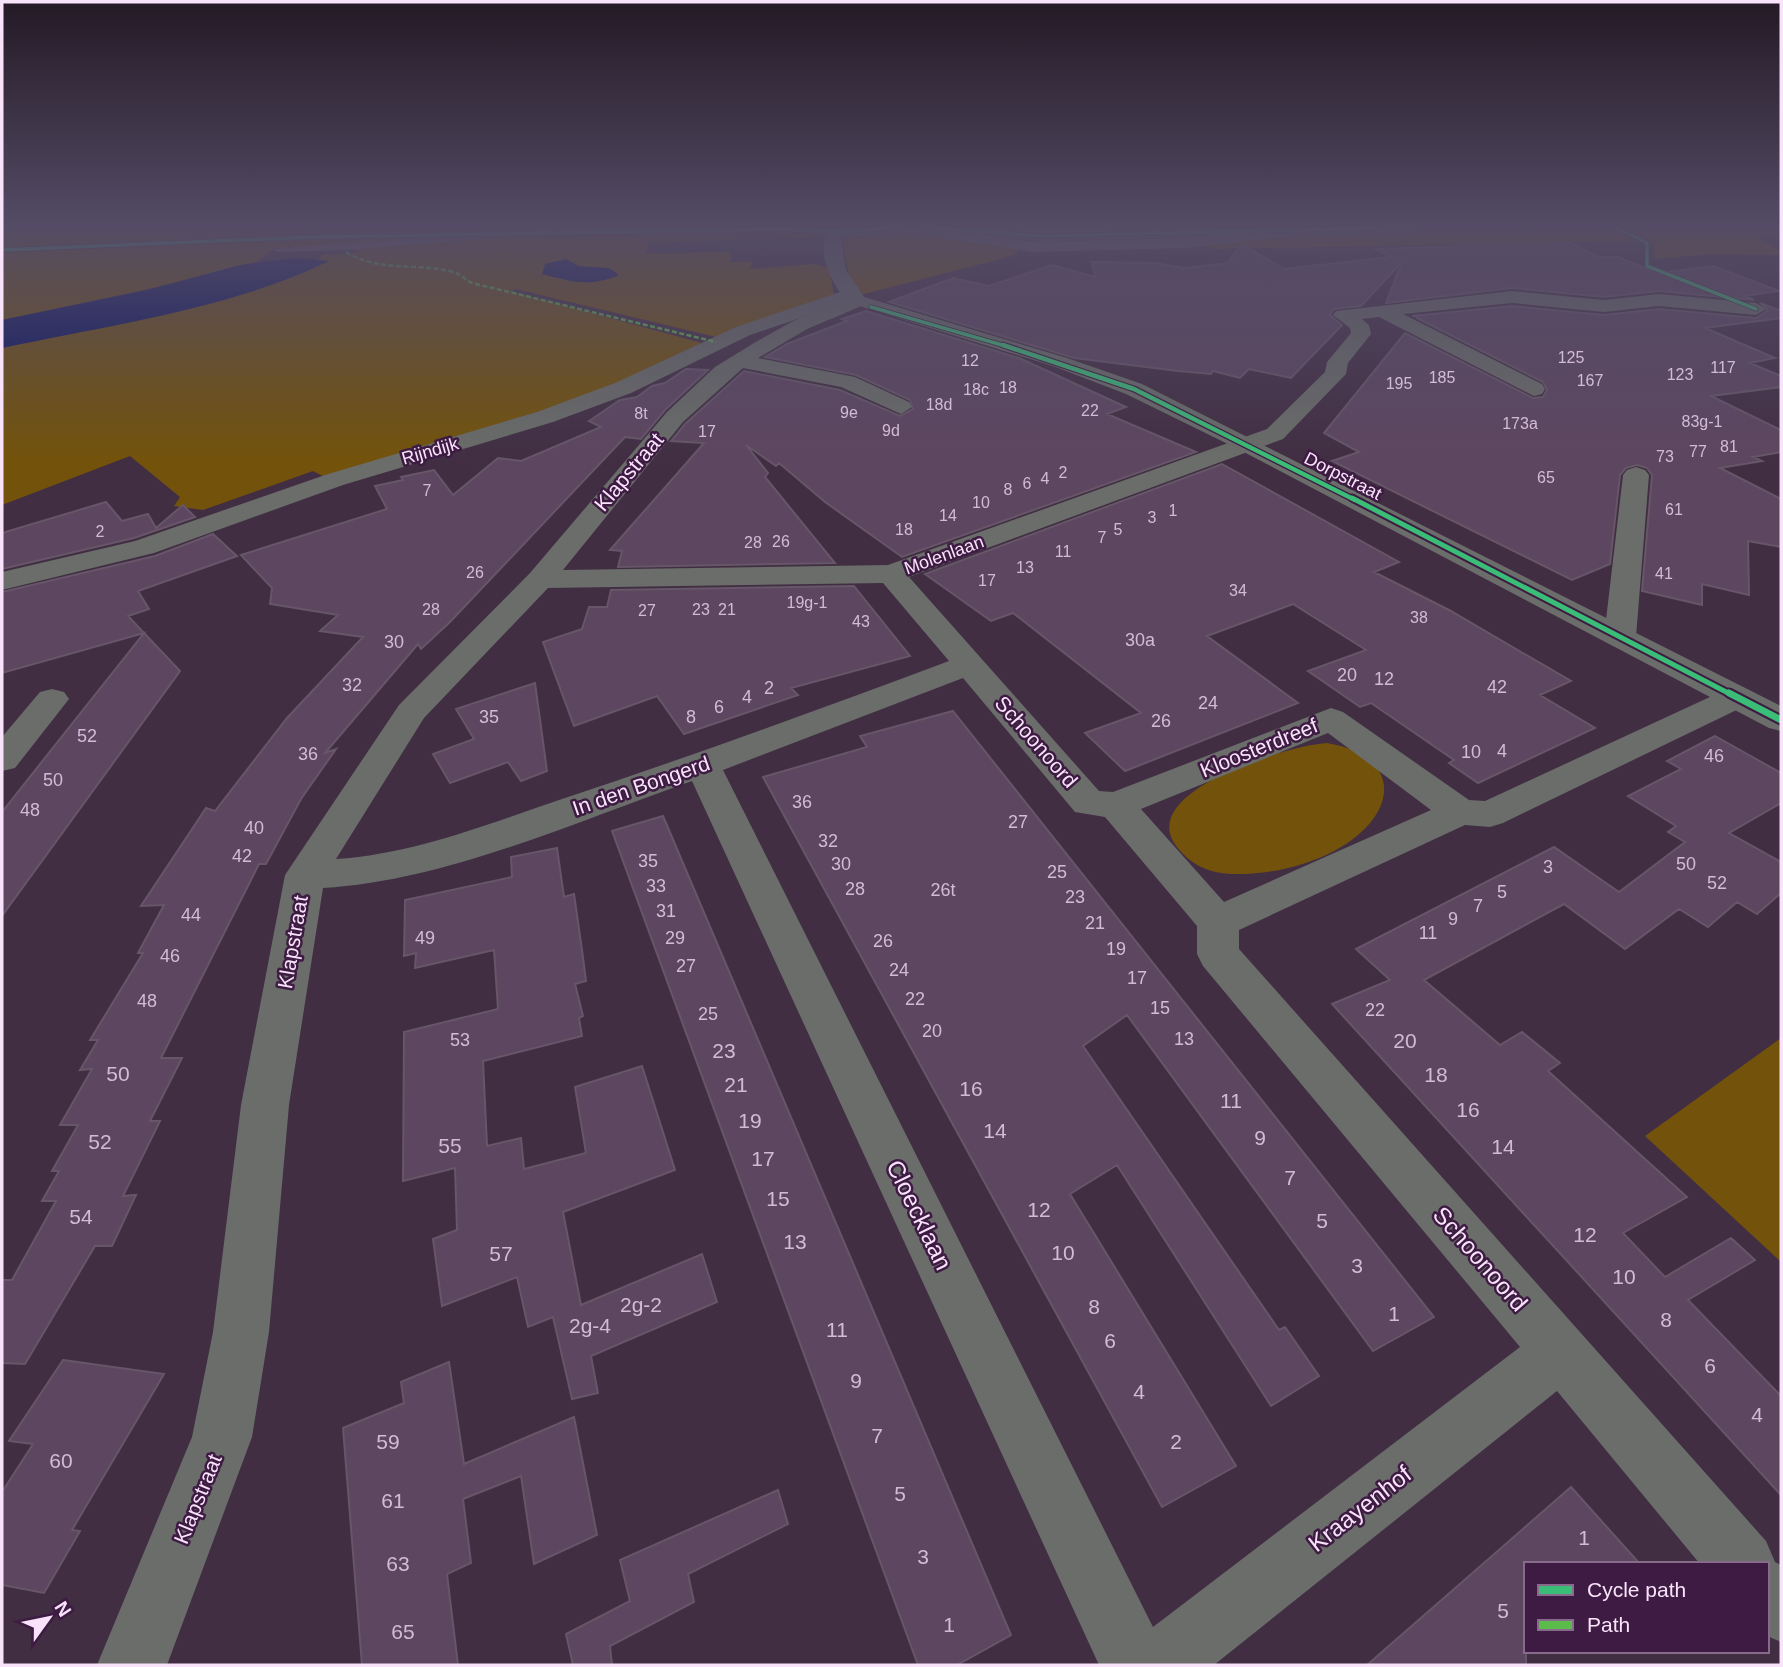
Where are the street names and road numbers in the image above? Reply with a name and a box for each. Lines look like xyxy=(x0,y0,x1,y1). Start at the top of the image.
street label: Klapstraat xyxy=(589,428,668,515)
street label: Rijndijk xyxy=(399,433,462,469)
street label: Dorpstraat xyxy=(1301,448,1385,504)
street label: Molenlaan xyxy=(902,531,986,579)
street label: Schoonoord xyxy=(991,691,1082,792)
street label: Kloosterdreef xyxy=(1197,713,1321,782)
street label: In den Bongerd xyxy=(569,751,712,820)
street label: Klapstraat xyxy=(273,893,312,990)
street label: Cloecklaan xyxy=(881,1156,958,1274)
street label: Schoonoord xyxy=(1428,1201,1533,1316)
street label: Klapstraat xyxy=(169,1451,226,1547)
street label: Kraayenhof xyxy=(1303,1460,1417,1557)

